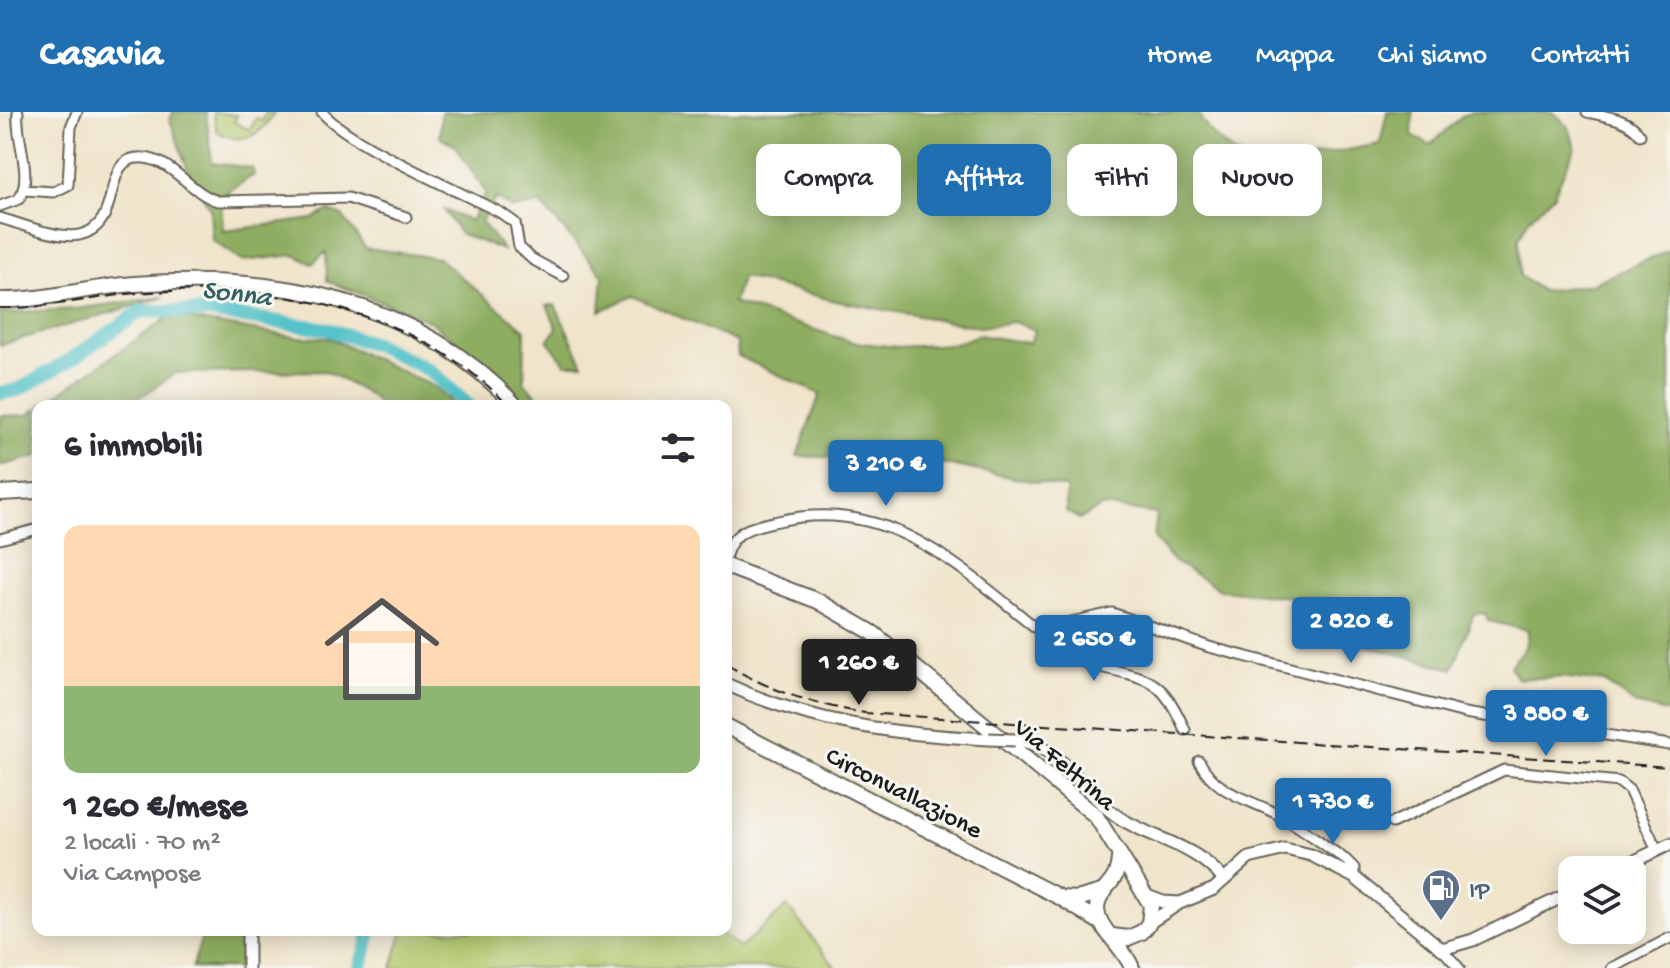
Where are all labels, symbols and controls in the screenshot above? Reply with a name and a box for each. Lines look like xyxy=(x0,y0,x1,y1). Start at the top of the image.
text: Casavia xyxy=(40,34,163,78)
text: Home xyxy=(1147,40,1212,73)
text: Mappa xyxy=(1256,40,1334,73)
text: Chi siamo xyxy=(1378,40,1487,73)
text: Contatti xyxy=(1531,40,1630,73)
chip: Compra xyxy=(756,144,901,216)
chip: Affitta xyxy=(917,144,1051,216)
chip: Filtri xyxy=(1067,144,1177,216)
chip: Nuovo xyxy=(1193,144,1322,216)
water label: Sonna xyxy=(200,275,274,316)
icon: filters xyxy=(656,426,700,470)
text: 6 immobili xyxy=(64,428,203,468)
pin: 3 210 € xyxy=(812,440,960,508)
text: 3 210 € xyxy=(846,450,926,481)
icon: home xyxy=(310,577,454,721)
pin: 2 820 € xyxy=(1277,597,1425,665)
text: 2 820 € xyxy=(1310,607,1392,638)
pin: 2 650 € xyxy=(1020,615,1168,683)
text: 2 650 € xyxy=(1053,625,1135,656)
pin: 1 260 € xyxy=(785,639,933,707)
text: 1 260 € xyxy=(820,649,898,680)
pin: 3 880 € xyxy=(1472,690,1620,758)
text: 3 880 € xyxy=(1504,700,1588,731)
street label: Via Feltrina xyxy=(1005,713,1122,820)
street label: Circonvallazione xyxy=(819,742,987,848)
pin: 1 730 € xyxy=(1259,778,1407,846)
text: 1 730 € xyxy=(1293,788,1373,819)
text: 1 260 €/mese xyxy=(64,789,247,829)
text: 2 locali · 70 m² xyxy=(64,829,220,860)
map controls xyxy=(1558,856,1646,944)
button: layers xyxy=(1558,856,1646,944)
text: Via Campose xyxy=(64,860,201,891)
fuel station icon: IP xyxy=(1420,867,1462,922)
place label: IP xyxy=(1469,877,1490,908)

